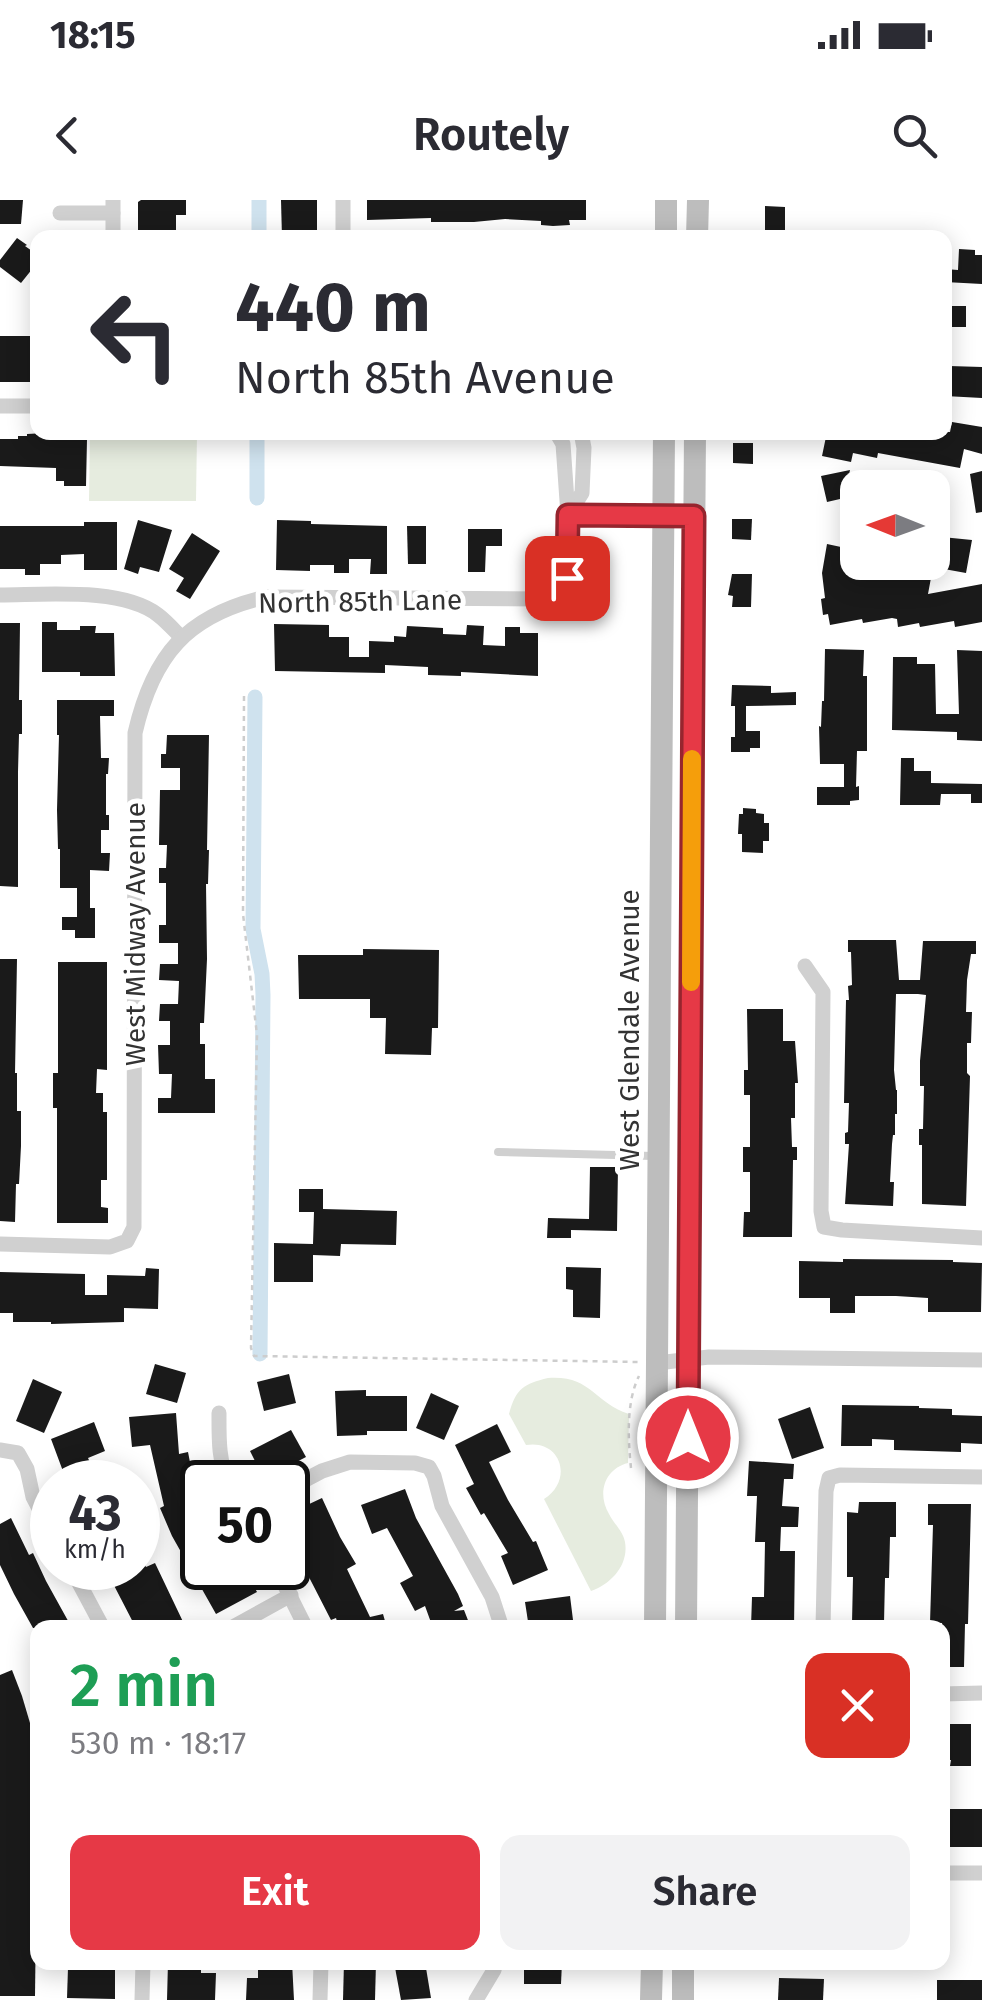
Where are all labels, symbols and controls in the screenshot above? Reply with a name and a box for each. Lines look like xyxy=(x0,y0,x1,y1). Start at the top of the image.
text: 18:15 xyxy=(50,12,136,58)
icon: back xyxy=(40,108,95,163)
text: Routely xyxy=(413,108,569,162)
icon: search xyxy=(887,108,942,163)
text: 440 m xyxy=(235,266,431,350)
icon: left xyxy=(70,270,200,400)
text: North 85th Avenue xyxy=(235,351,615,405)
north arrow xyxy=(840,470,950,580)
map controls xyxy=(840,470,950,580)
pin xyxy=(525,536,610,621)
icon: arrive xyxy=(540,551,595,606)
street label: North 85th Lane xyxy=(258,583,462,620)
street label: West Midway Avenue xyxy=(119,802,152,1066)
street label: West Glendale Avenue xyxy=(613,889,646,1171)
position arrow xyxy=(636,1386,740,1490)
speed limit sign: 50 xyxy=(180,1460,310,1590)
text: 43 xyxy=(68,1483,122,1543)
text: km/h xyxy=(64,1535,126,1565)
text: 2 min xyxy=(70,1650,218,1722)
button: close xyxy=(805,1653,910,1758)
text: 530 m · 18:17 xyxy=(70,1724,246,1762)
button: Exit xyxy=(70,1835,480,1950)
button: Share xyxy=(500,1835,910,1950)

